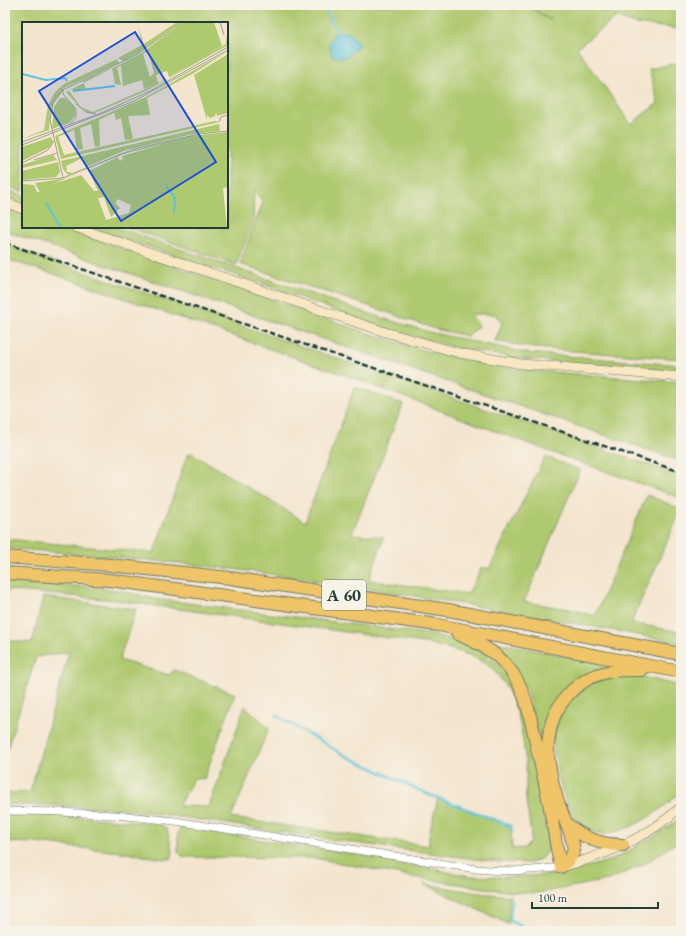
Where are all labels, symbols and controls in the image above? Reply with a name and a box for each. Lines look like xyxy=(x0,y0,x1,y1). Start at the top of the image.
inset map xyxy=(22,22,228,228)
road number: A 60 xyxy=(322,580,366,610)
scale bar xyxy=(532,884,658,910)
text: 100 m xyxy=(538,890,568,906)

